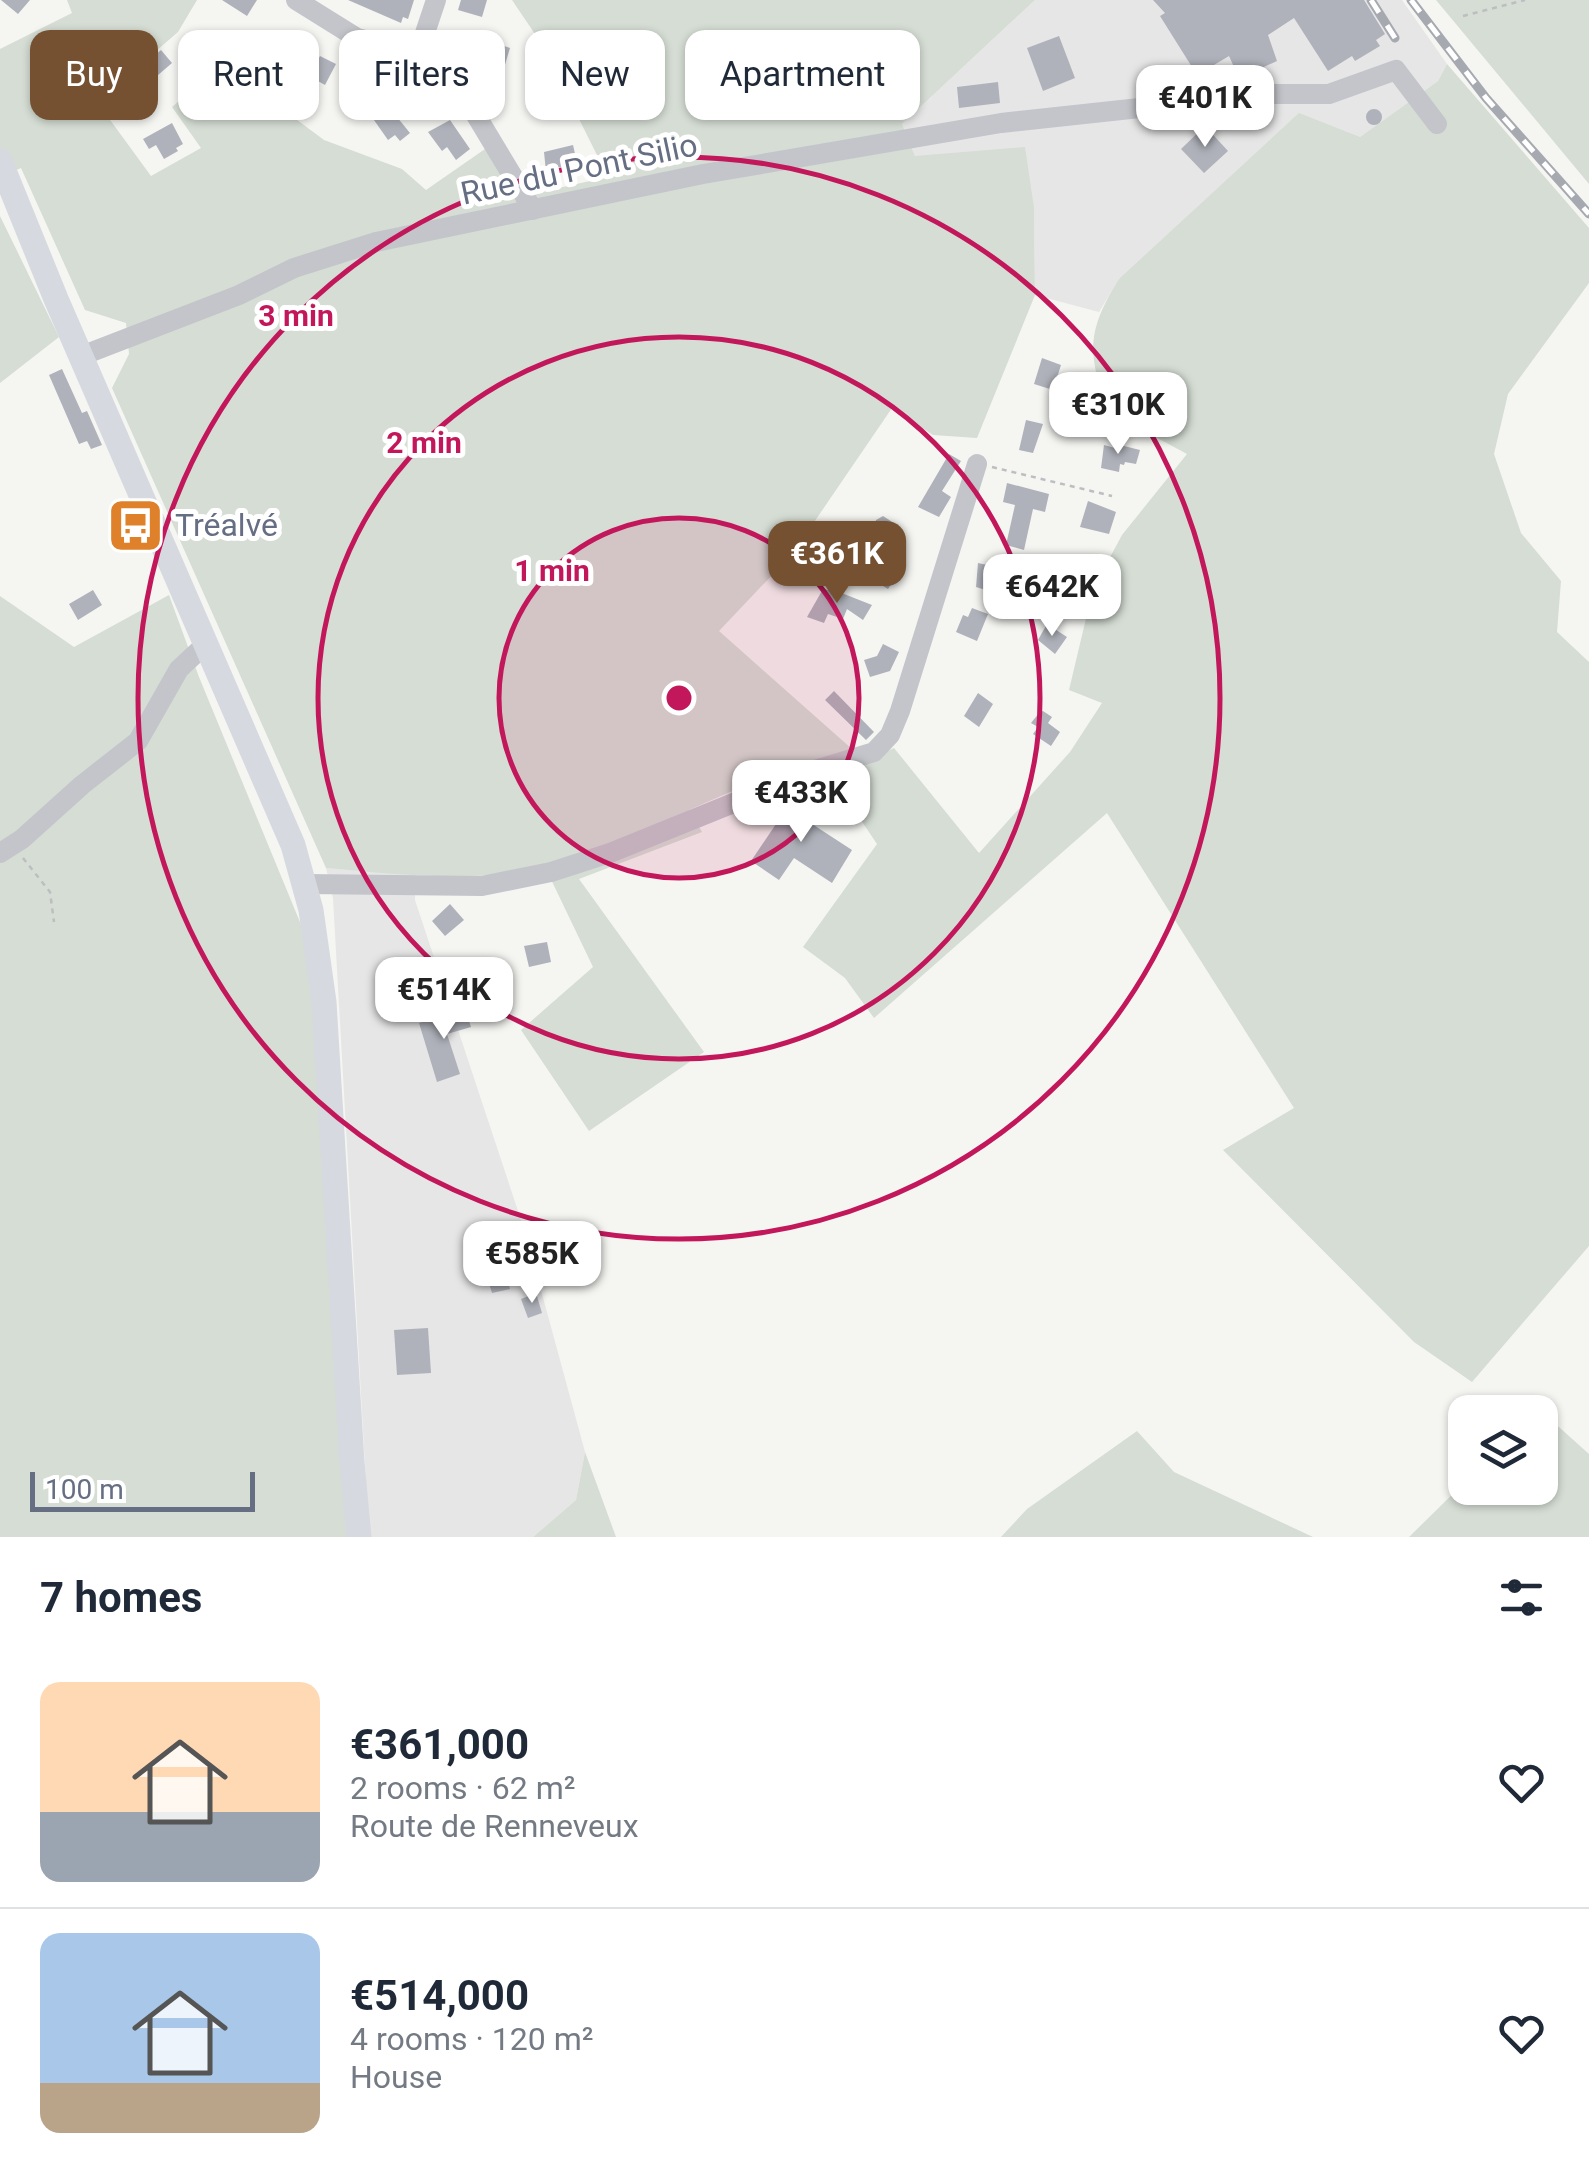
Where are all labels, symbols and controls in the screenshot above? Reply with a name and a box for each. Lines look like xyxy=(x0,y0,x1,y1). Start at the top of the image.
chip: Buy xyxy=(30,30,158,120)
chip: Rent xyxy=(178,30,319,120)
chip: Filters xyxy=(339,30,505,120)
chip: New xyxy=(525,30,665,120)
chip: Apartment xyxy=(685,30,920,120)
pin: €401K xyxy=(1135,65,1275,150)
text: €401K xyxy=(1158,78,1252,116)
street label: Rue du Pont Silio xyxy=(457,125,701,213)
text: 3 min xyxy=(258,298,334,333)
pin: €310K xyxy=(1048,372,1188,457)
text: €310K xyxy=(1071,385,1165,423)
text: 2 min xyxy=(386,425,462,460)
bus stop icon: Tréalvé xyxy=(106,495,166,555)
place label: Tréalvé xyxy=(175,506,278,544)
pin: €361K xyxy=(767,521,907,606)
text: €361K xyxy=(790,534,884,572)
text: 1 min xyxy=(514,553,590,588)
pin: €642K xyxy=(982,554,1122,639)
text: €642K xyxy=(1005,567,1099,605)
centre of rings xyxy=(661,680,697,716)
pin: €433K xyxy=(731,760,871,845)
text: €433K xyxy=(754,773,848,811)
pin: €514K xyxy=(374,957,514,1042)
text: €514K xyxy=(397,970,491,1008)
pin: €585K xyxy=(462,1221,602,1306)
text: €585K xyxy=(485,1234,579,1272)
map controls xyxy=(1448,1395,1558,1505)
button: layers xyxy=(1448,1395,1558,1505)
scale bar xyxy=(30,1467,255,1512)
text: 100 m xyxy=(45,1473,124,1506)
icon: filters xyxy=(1494,1570,1549,1625)
text: 7 homes xyxy=(40,1573,202,1622)
text: €361,000 xyxy=(350,1720,529,1769)
icon: home xyxy=(120,1722,240,1842)
icon: heart xyxy=(1494,1755,1549,1810)
text: 2 rooms · 62 m² xyxy=(350,1769,575,1807)
text: Route de Renneveux xyxy=(350,1807,639,1845)
text: €514,000 xyxy=(350,1971,529,2020)
icon: home xyxy=(120,1973,240,2093)
icon: heart xyxy=(1494,2006,1549,2061)
text: 4 rooms · 120 m² xyxy=(350,2020,593,2058)
text: House xyxy=(350,2058,442,2096)

